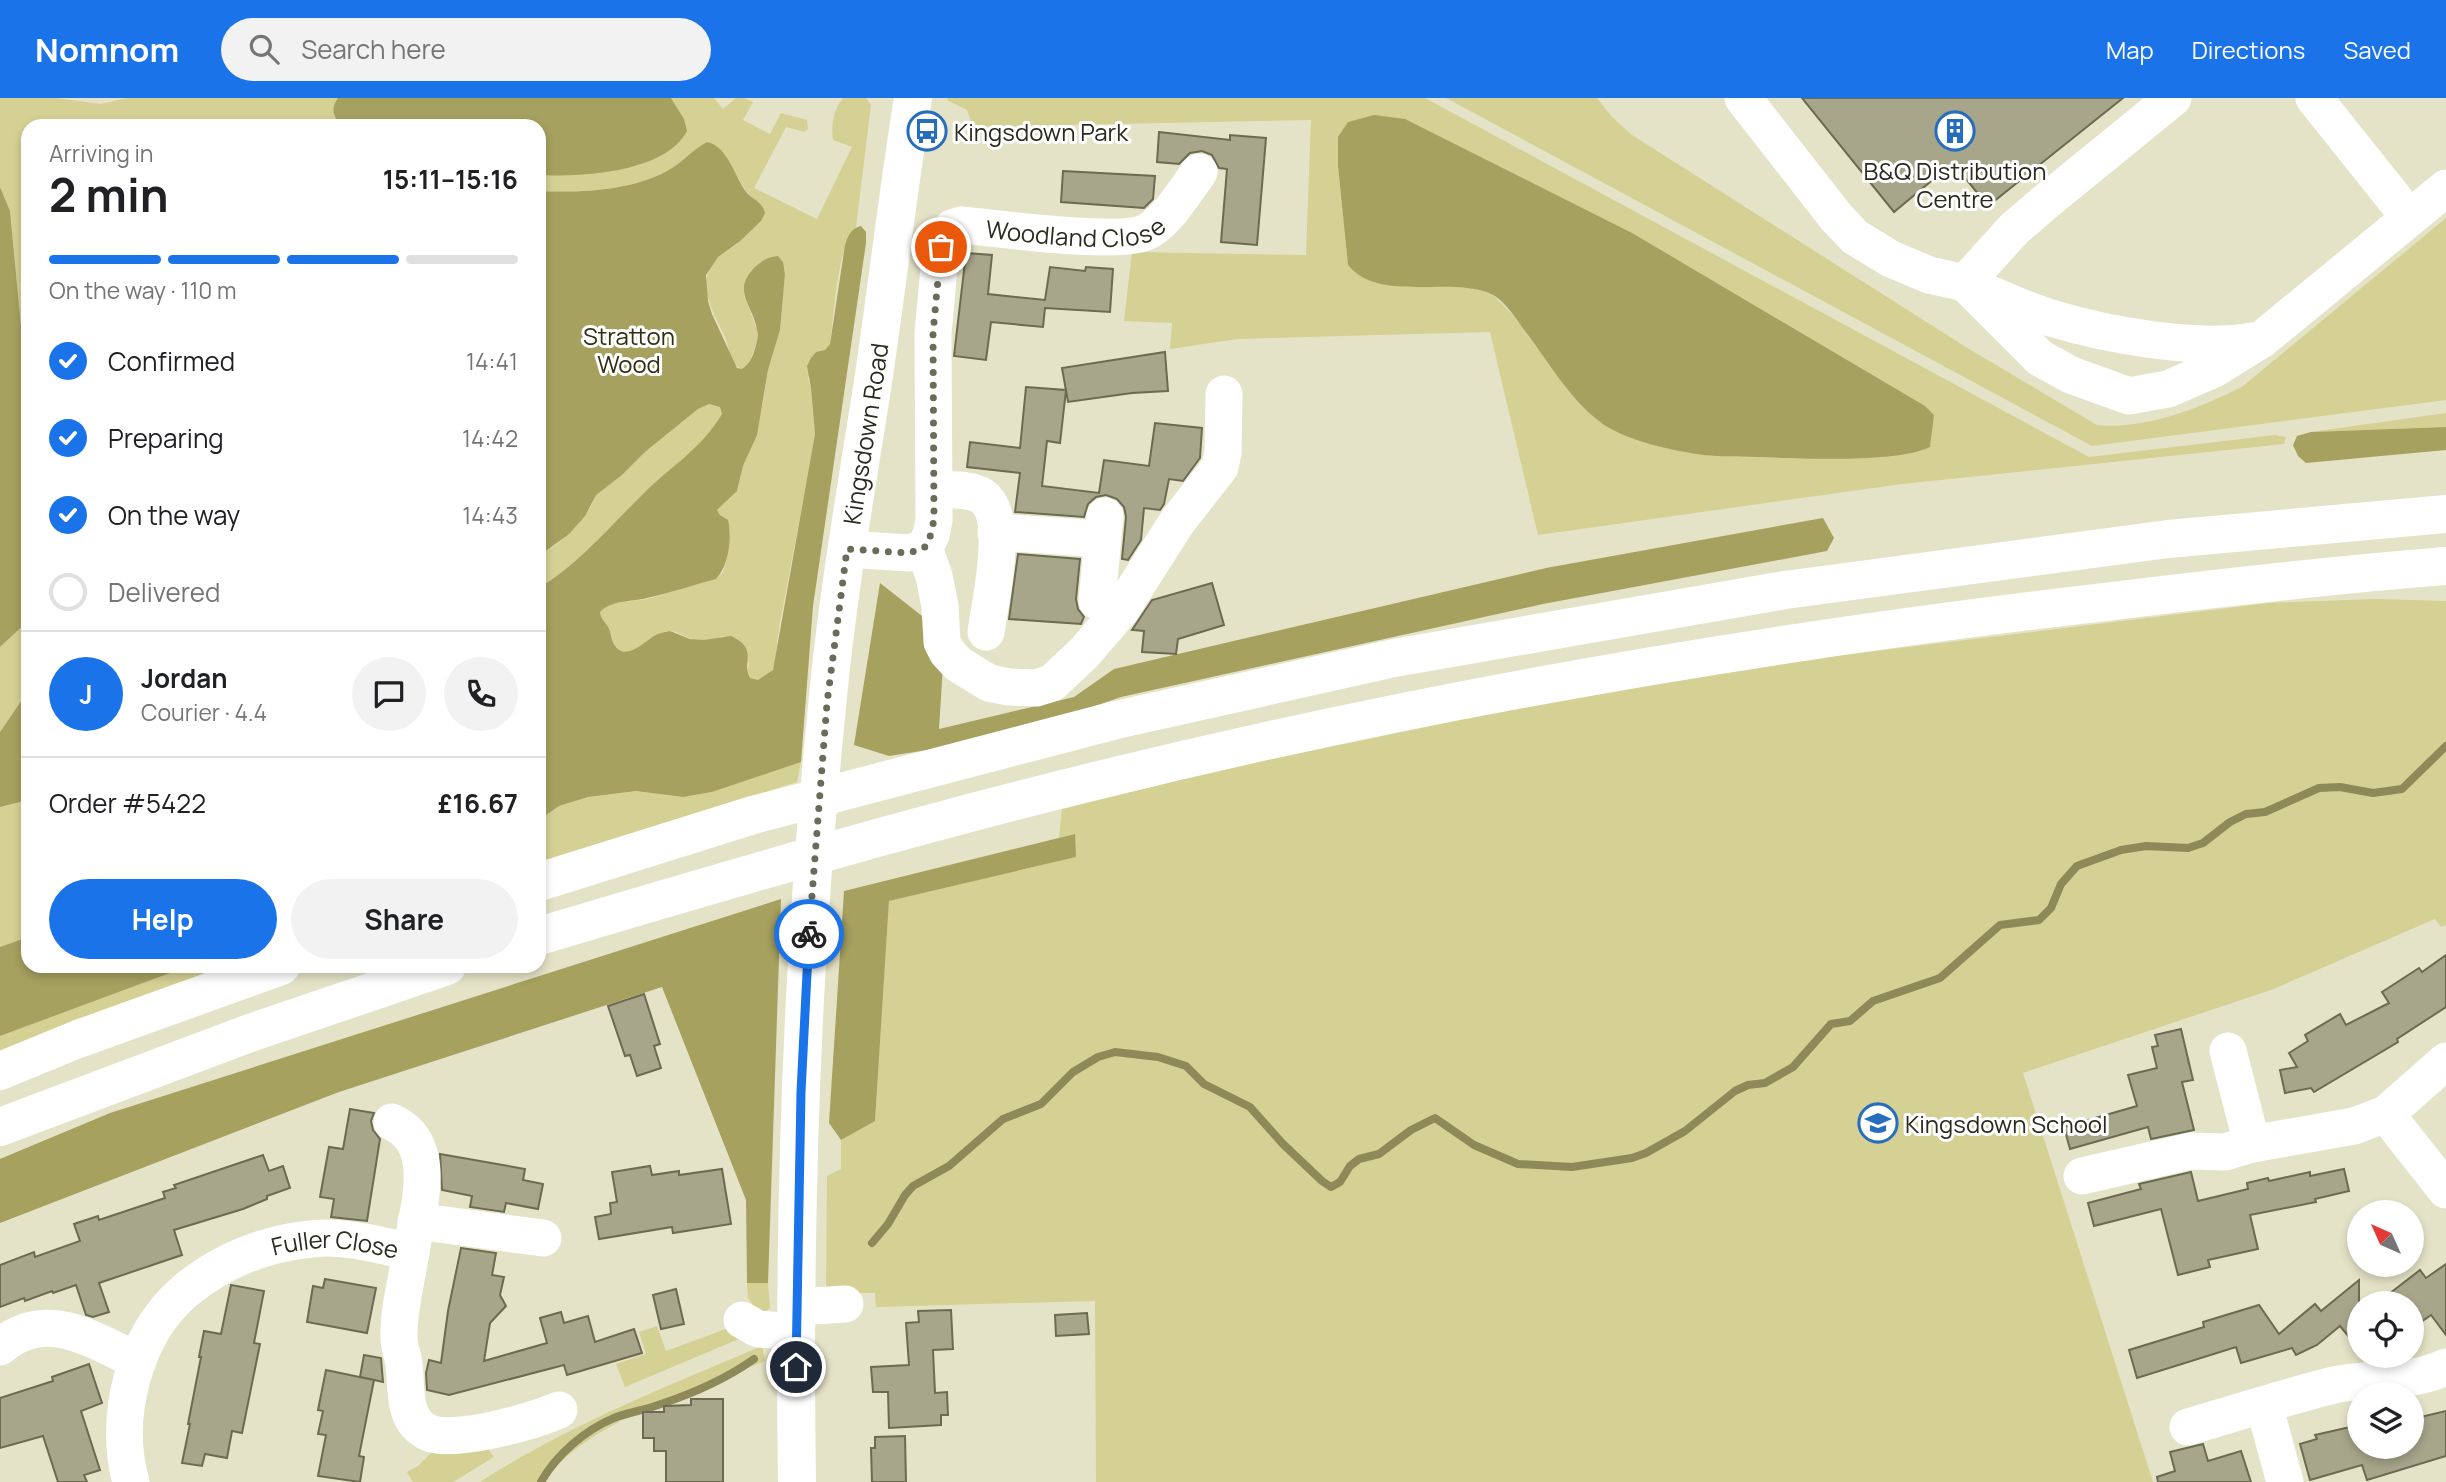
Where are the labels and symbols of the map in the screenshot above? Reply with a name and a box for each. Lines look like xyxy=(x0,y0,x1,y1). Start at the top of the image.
bus stop icon: Kingsdown Park xyxy=(906,110,948,152)
building icon: B&Q Distribution Centre xyxy=(1934,110,1976,152)
place label: Kingsdown Park xyxy=(954,115,1129,148)
place label: B&Q Distribution Centre xyxy=(1864,154,2046,215)
street label: Woodland Close xyxy=(984,208,1172,254)
pin xyxy=(911,217,971,277)
park label: Stratton Wood xyxy=(583,319,675,380)
street label: Kingsdown Road xyxy=(834,341,895,527)
courier xyxy=(774,899,844,969)
school or university icon: Kingsdown School xyxy=(1857,1102,1899,1144)
place label: Kingsdown School xyxy=(1905,1107,2108,1140)
north arrow xyxy=(2347,1200,2424,1278)
street label: Fuller Close xyxy=(268,1222,402,1265)
pin xyxy=(766,1337,826,1397)

